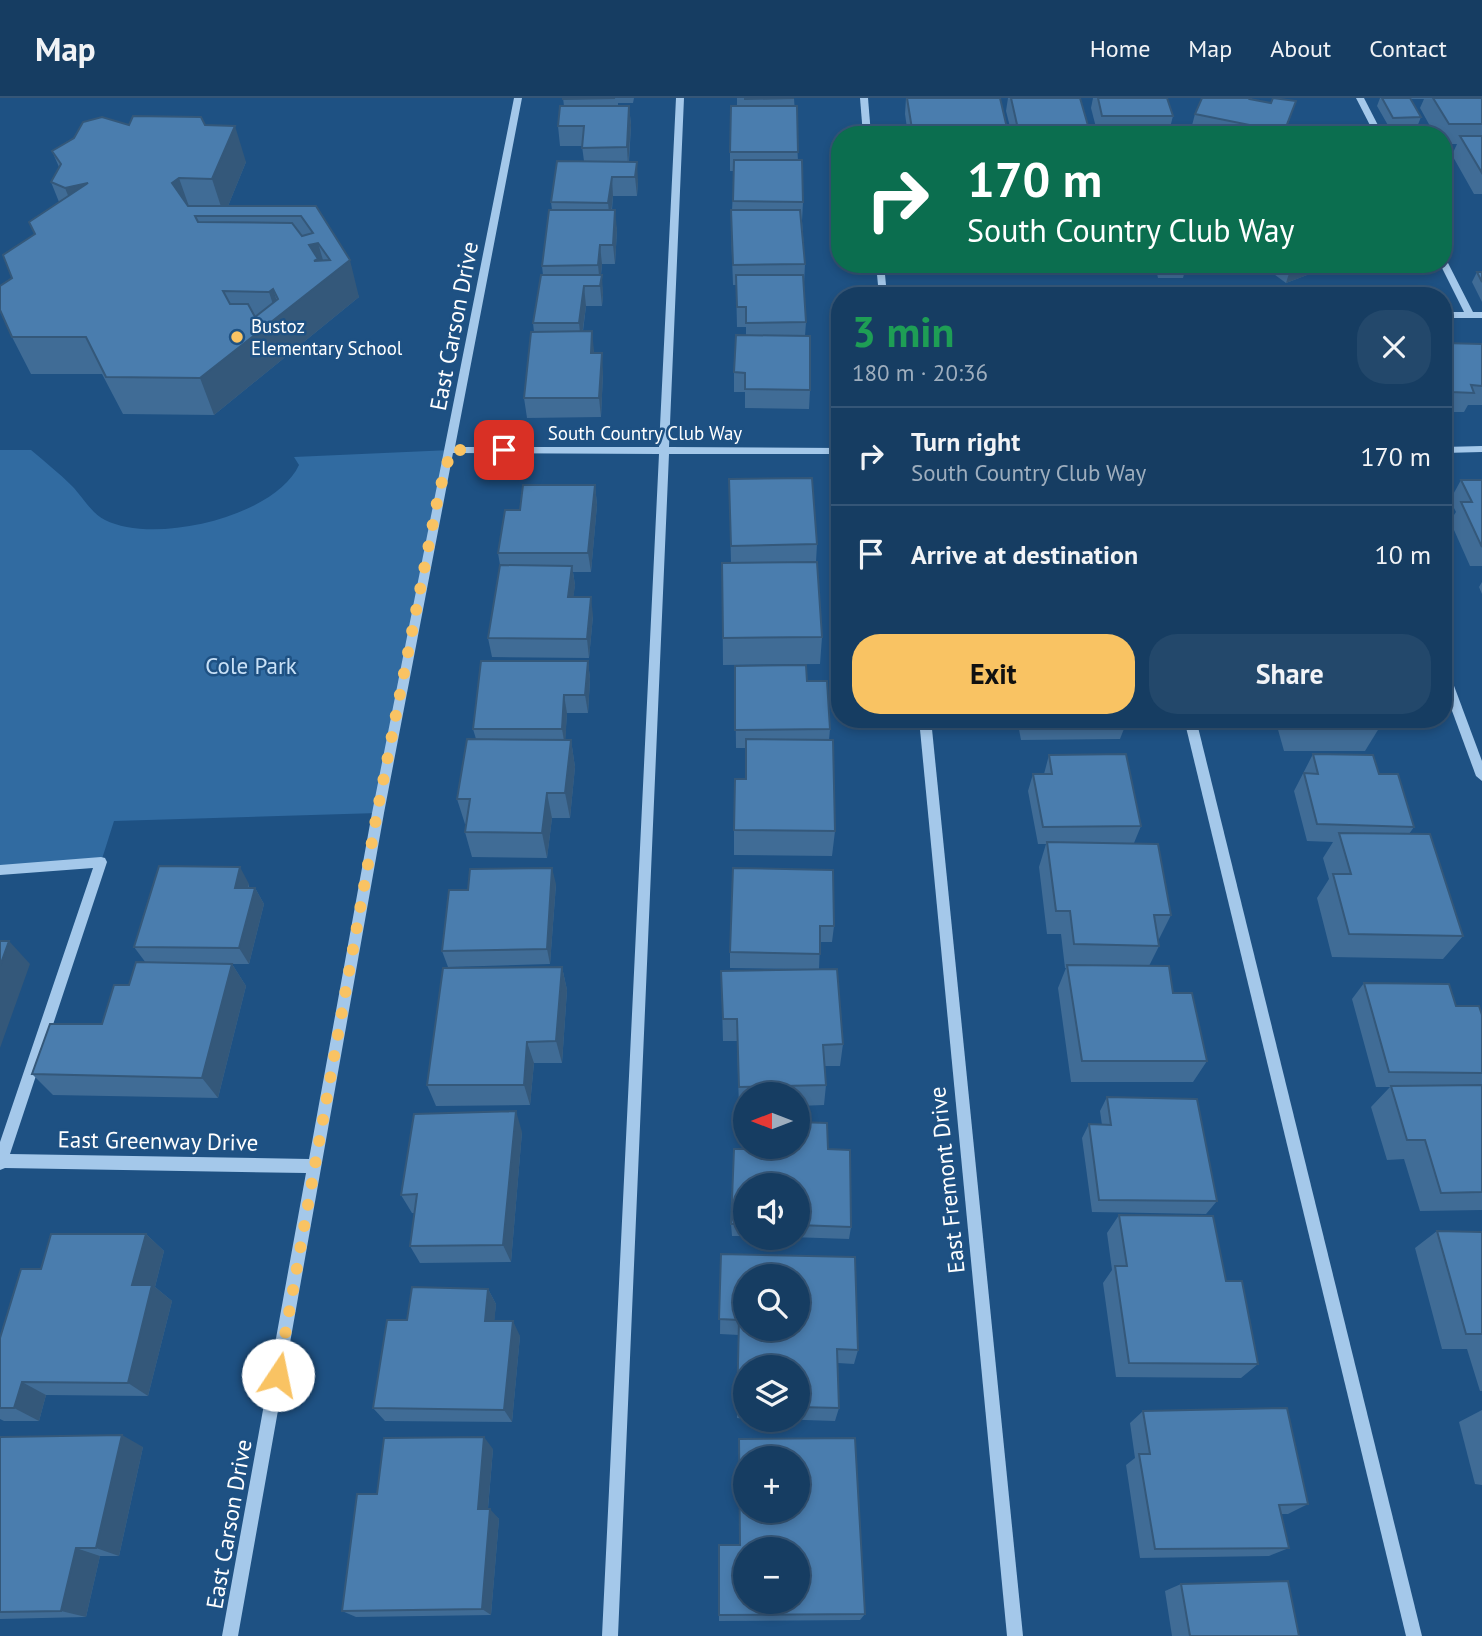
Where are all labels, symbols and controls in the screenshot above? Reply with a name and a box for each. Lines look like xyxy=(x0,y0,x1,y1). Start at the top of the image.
text: Map xyxy=(35,27,96,70)
text: Home xyxy=(1090,33,1150,64)
text: Map xyxy=(1188,33,1232,64)
text: About xyxy=(1270,33,1331,64)
text: Contact xyxy=(1369,33,1447,64)
text: 170 m xyxy=(967,147,1102,211)
icon: right xyxy=(852,154,943,245)
text: South Country Club Way xyxy=(967,209,1294,251)
street label: East Carson Drive xyxy=(423,239,484,413)
text: 3 min xyxy=(852,304,954,359)
button: close xyxy=(1357,310,1431,384)
place label: Bustoz Elementary School xyxy=(251,314,403,360)
marker: Bustoz Elementary School xyxy=(229,329,245,345)
text: 180 m · 20:36 xyxy=(852,358,988,387)
pin xyxy=(474,420,534,480)
street label: South Country Club Way xyxy=(548,421,742,445)
text: Turn right xyxy=(911,425,1020,458)
icon: arrive xyxy=(485,431,523,469)
icon: right xyxy=(852,437,890,475)
text: 170 m xyxy=(1360,440,1431,473)
text: South Country Club Way xyxy=(911,458,1146,487)
icon: arrive xyxy=(852,535,890,573)
text: Arrive at destination xyxy=(911,538,1138,571)
text: 10 m xyxy=(1375,538,1431,571)
button: Exit xyxy=(852,634,1135,714)
button: Share xyxy=(1149,634,1431,714)
park label: Cole Park xyxy=(205,651,297,680)
north arrow xyxy=(733,1082,810,1158)
map controls xyxy=(733,1082,810,1614)
street label: East Fremont Drive xyxy=(922,1085,971,1275)
street label: East Greenway Drive xyxy=(57,1124,259,1157)
button: sound xyxy=(733,1173,810,1250)
button: search xyxy=(733,1264,810,1341)
position arrow xyxy=(241,1338,315,1412)
button: layers xyxy=(733,1355,810,1432)
street label: East Carson Drive xyxy=(199,1437,258,1611)
button: + xyxy=(733,1446,810,1523)
button: − xyxy=(733,1537,810,1614)

